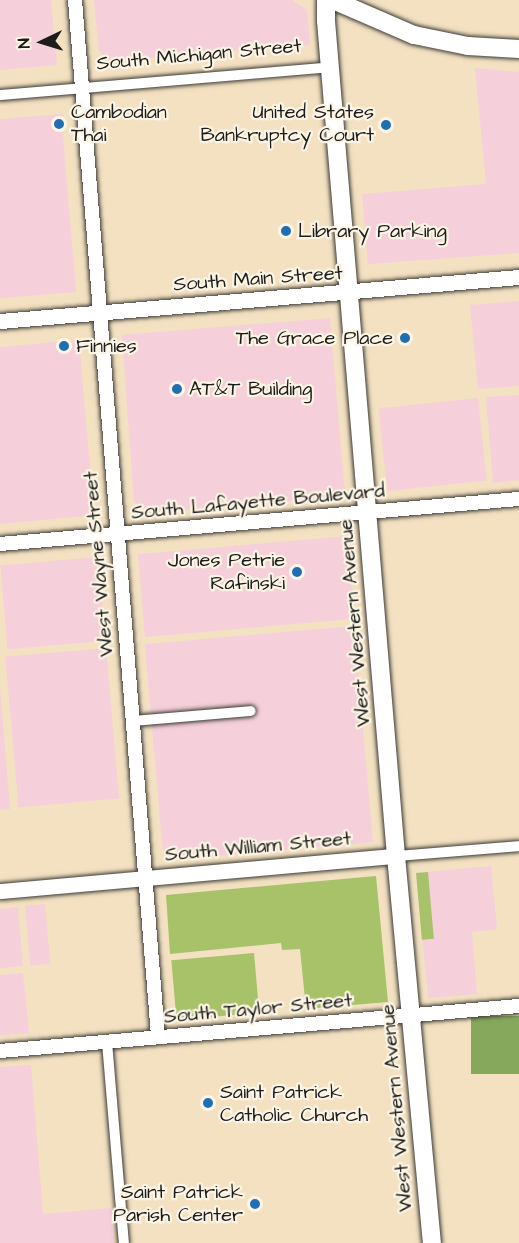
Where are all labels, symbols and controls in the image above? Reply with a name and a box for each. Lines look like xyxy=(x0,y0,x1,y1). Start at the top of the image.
north arrow xyxy=(12,12,72,72)
street label: South Michigan Street xyxy=(96,34,302,76)
text: N xyxy=(13,37,35,49)
place label: Cambodian Thai xyxy=(71,100,167,147)
place label: United States Bankruptcy Court xyxy=(201,101,374,148)
marker: Cambodian Thai xyxy=(52,117,66,131)
marker: United States Bankruptcy Court xyxy=(379,118,393,132)
place label: Library Parking xyxy=(298,219,447,243)
marker: Library Parking xyxy=(279,224,293,238)
street label: South Main Street xyxy=(173,261,343,297)
place label: The Grace Place xyxy=(236,326,393,350)
marker: The Grace Place xyxy=(398,331,412,345)
place label: Finnies xyxy=(76,334,137,358)
marker: Finnies xyxy=(57,339,71,353)
place label: AT&T Building xyxy=(189,377,312,401)
marker: AT&T Building xyxy=(170,382,184,396)
street label: West Wayne Street xyxy=(79,470,119,658)
street label: South Lafayette Boulevard xyxy=(130,479,386,525)
street label: West Western Avenue xyxy=(334,518,376,728)
place label: Jones Petrie Rafinski xyxy=(168,548,285,595)
marker: Jones Petrie Rafinski xyxy=(290,565,304,579)
street label: South William Street xyxy=(164,827,352,867)
street label: South Taylor Street xyxy=(163,989,353,1029)
street label: West Western Avenue xyxy=(376,1003,418,1213)
place label: Saint Patrick Catholic Church xyxy=(220,1080,368,1127)
marker: Saint Patrick Catholic Church xyxy=(201,1096,215,1110)
place label: Saint Patrick Parish Center xyxy=(113,1180,243,1227)
marker: Saint Patrick Parish Center xyxy=(248,1197,262,1211)

